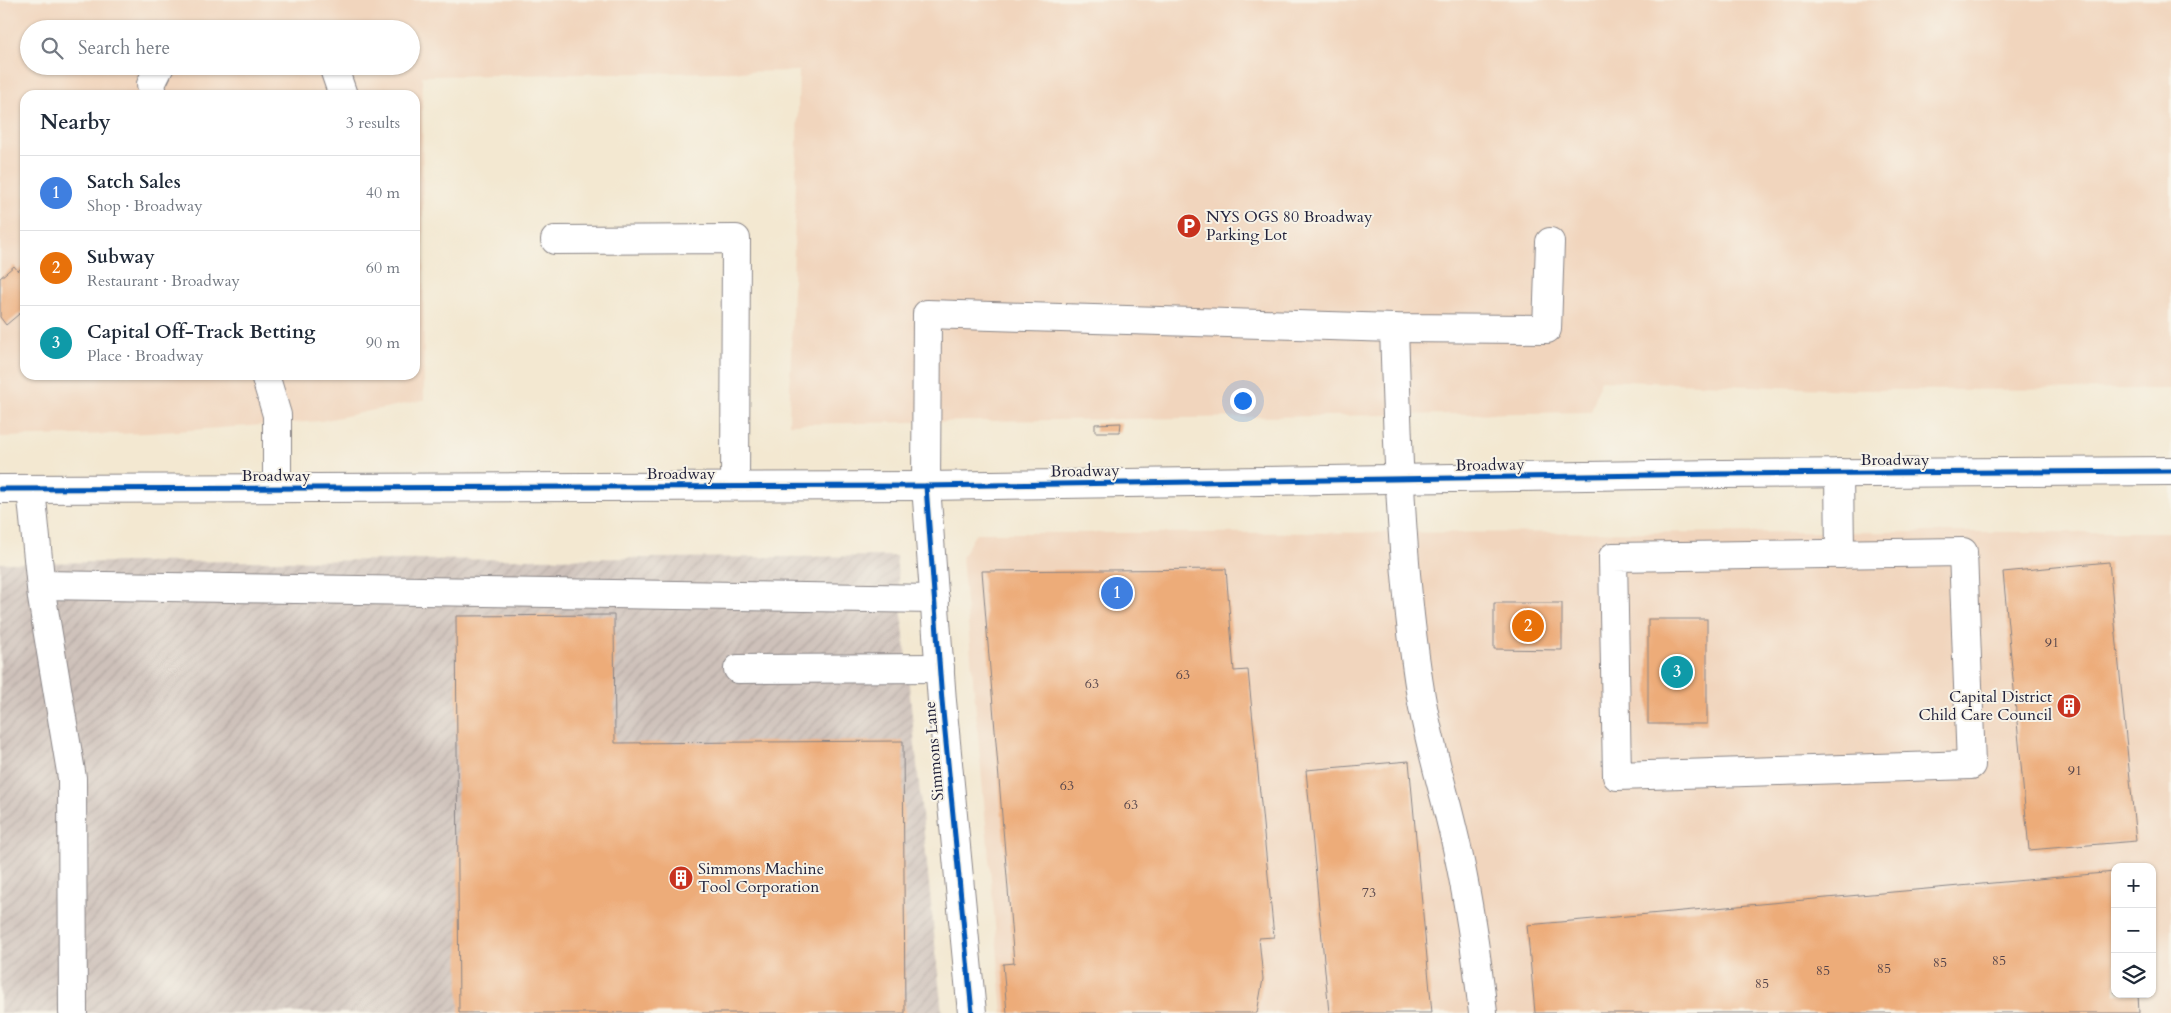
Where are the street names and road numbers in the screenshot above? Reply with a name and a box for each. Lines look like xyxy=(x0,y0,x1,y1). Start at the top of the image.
street label: Broadway xyxy=(1861,449,1930,471)
street label: Broadway xyxy=(1455,453,1525,477)
street label: Broadway xyxy=(1050,459,1120,483)
street label: Broadway xyxy=(647,463,716,485)
street label: Broadway xyxy=(242,465,311,487)
street label: Simmons Lane xyxy=(919,700,949,802)

